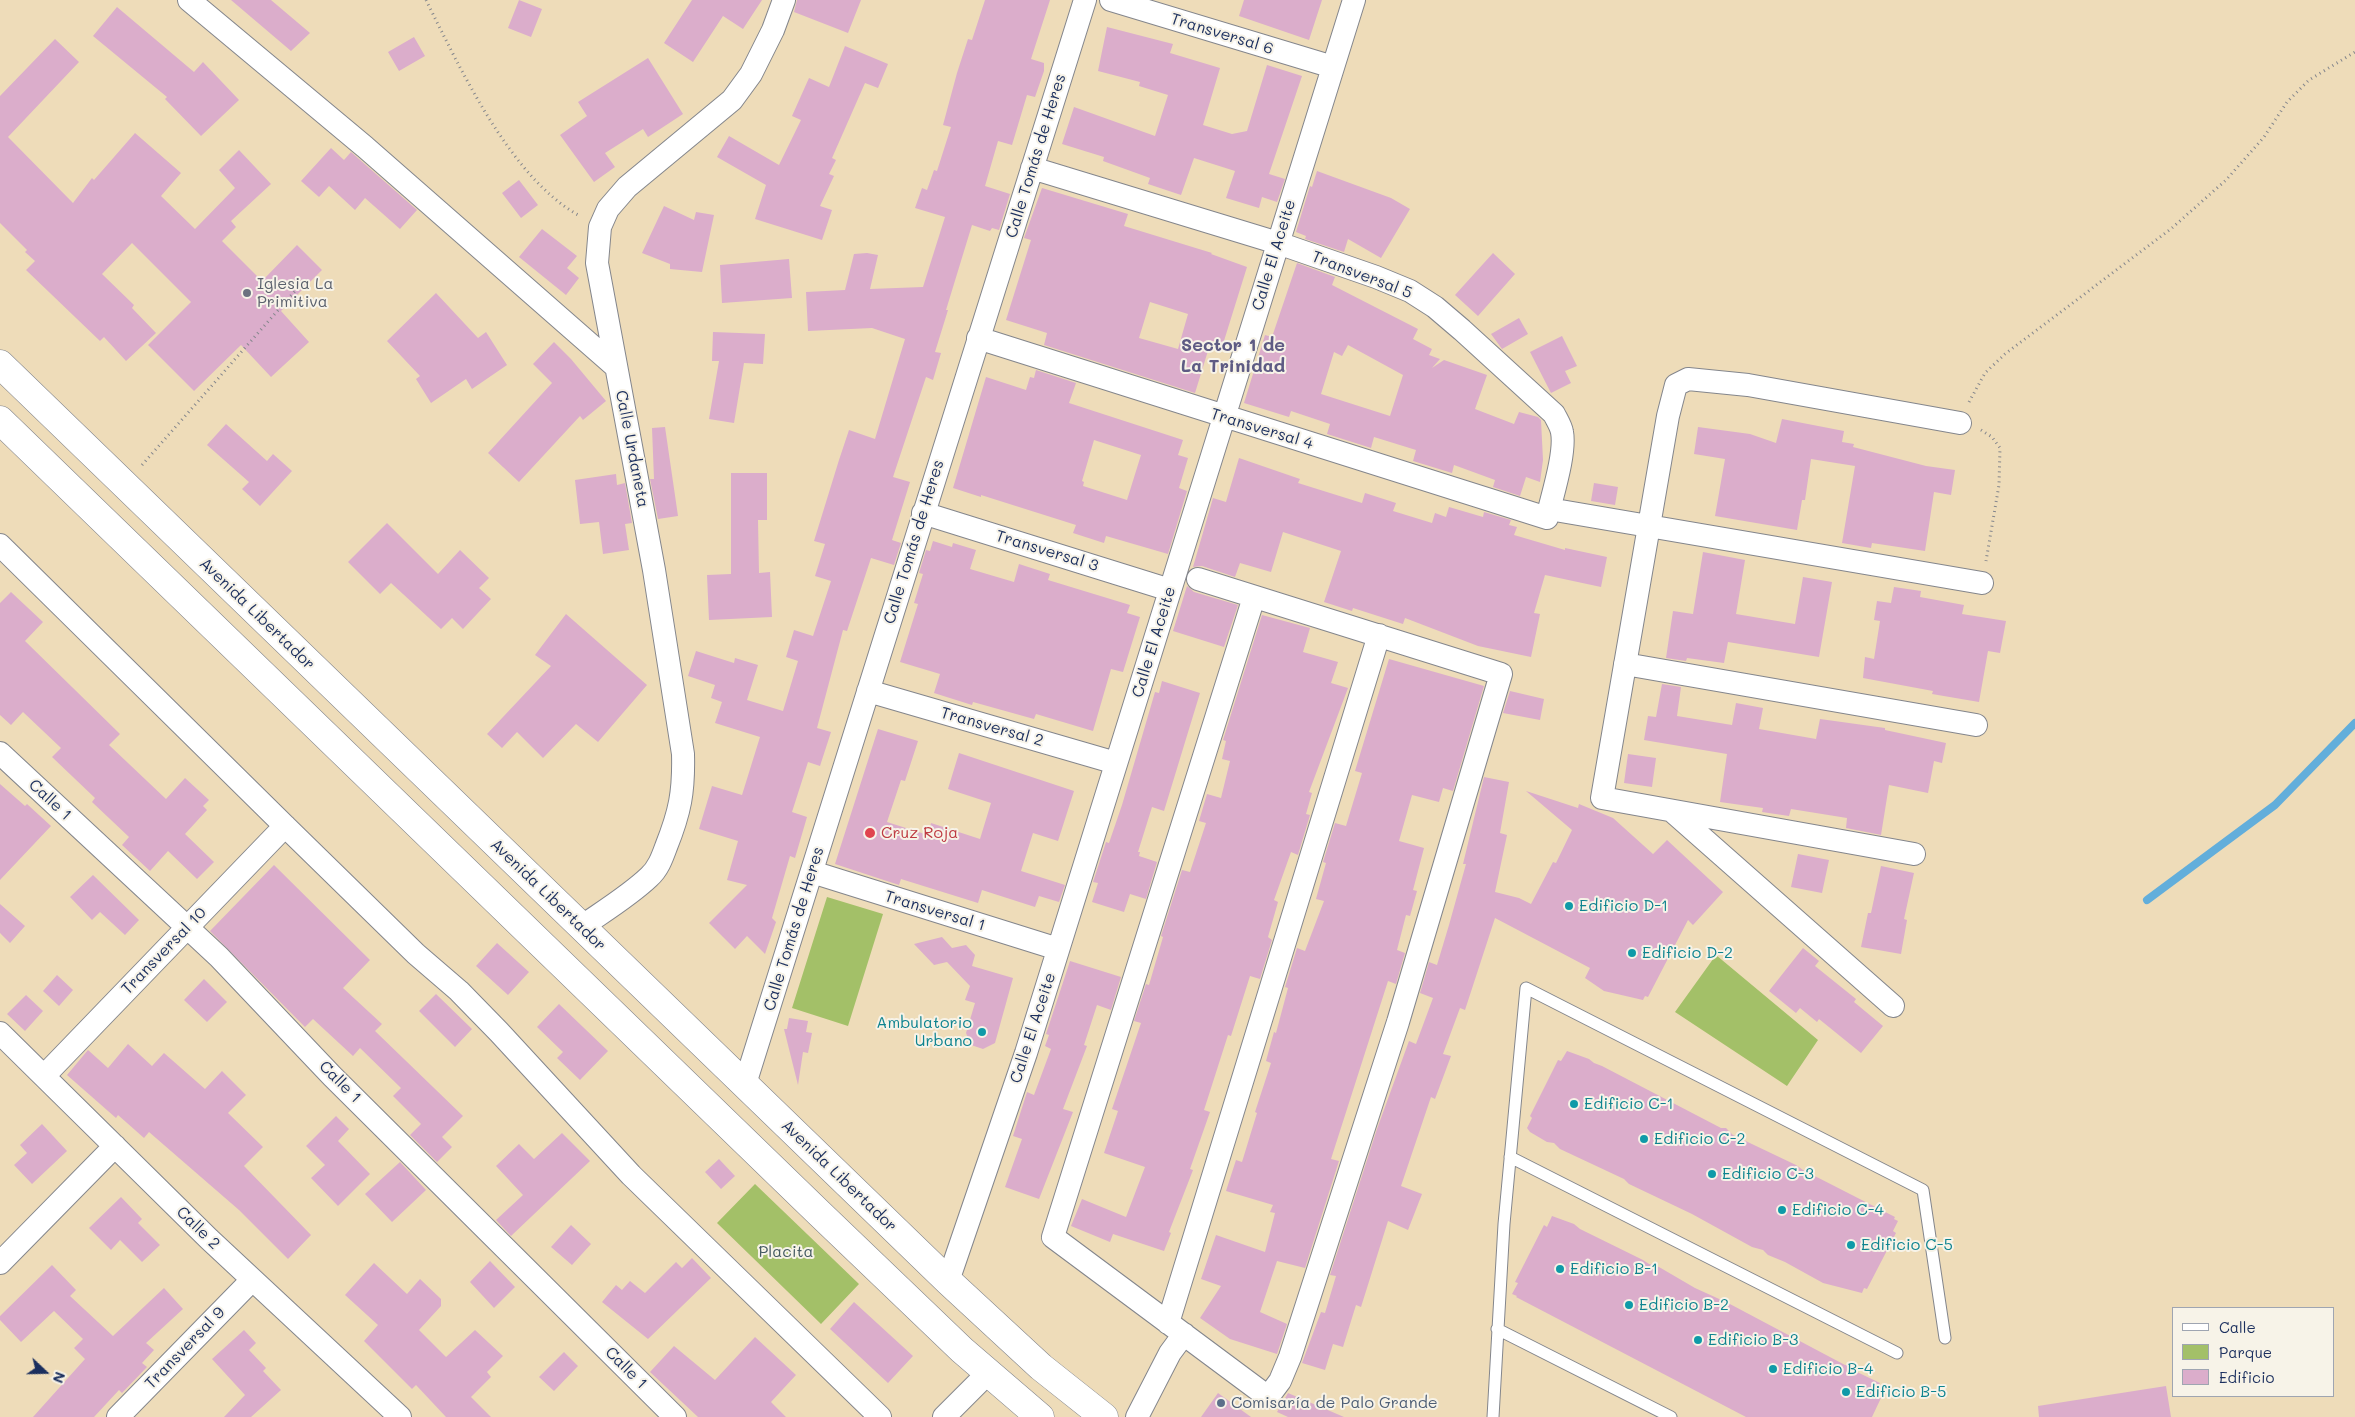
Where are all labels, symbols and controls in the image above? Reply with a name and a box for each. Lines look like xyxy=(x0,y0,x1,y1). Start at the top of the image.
street label: Transversal 6 xyxy=(1168,9,1276,59)
street label: Calle Tomás de Heres xyxy=(1002,72,1070,240)
street label: Calle El Aceite xyxy=(1248,197,1300,313)
street label: Transversal 5 xyxy=(1309,247,1415,303)
place label: Iglesia La Primitiva xyxy=(257,274,333,312)
marker: Iglesia La Primitiva xyxy=(241,287,253,299)
district label: Sector 1 de La Trinidad xyxy=(1181,334,1285,376)
street label: Calle Urdaneta xyxy=(611,389,653,509)
street label: Transversal 4 xyxy=(1208,404,1316,454)
street label: Calle Tomás de Heres xyxy=(880,458,948,626)
street label: Transversal 3 xyxy=(993,526,1101,576)
street label: Avenida Libertador xyxy=(195,554,319,674)
street label: Calle El Aceite xyxy=(1128,584,1180,700)
street label: Transversal 2 xyxy=(939,703,1045,751)
street label: Calle 1 xyxy=(25,775,75,825)
place label: Cruz Roja xyxy=(881,823,958,843)
marker: Cruz Roja xyxy=(863,826,877,840)
street label: Avenida Libertador xyxy=(486,835,610,955)
street label: Calle Tomás de Heres xyxy=(760,845,828,1013)
street label: Transversal 1 xyxy=(882,887,988,935)
place label: Edificio D-1 xyxy=(1579,896,1668,916)
marker: Edificio D-1 xyxy=(1563,900,1575,912)
street label: Transversal 10 xyxy=(118,903,210,999)
place label: Edificio D-2 xyxy=(1642,943,1733,963)
marker: Edificio D-2 xyxy=(1626,947,1638,959)
street label: Calle El Aceite xyxy=(1006,970,1060,1086)
place label: Ambulatorio Urbano xyxy=(876,1013,972,1051)
marker: Ambulatorio Urbano xyxy=(976,1026,988,1038)
street label: Calle 1 xyxy=(315,1057,365,1107)
place label: Edificio C-1 xyxy=(1584,1094,1674,1114)
marker: Edificio C-1 xyxy=(1568,1098,1580,1110)
street label: Avenida Libertador xyxy=(777,1116,901,1236)
place label: Edificio C-2 xyxy=(1654,1129,1745,1149)
marker: Edificio C-2 xyxy=(1638,1133,1650,1145)
place label: Edificio C-3 xyxy=(1722,1164,1814,1184)
marker: Edificio C-3 xyxy=(1706,1168,1718,1180)
place label: Edificio C-4 xyxy=(1792,1200,1884,1220)
street label: Calle 2 xyxy=(172,1203,224,1253)
marker: Edificio C-4 xyxy=(1776,1204,1788,1216)
place label: Edificio C-5 xyxy=(1861,1235,1953,1255)
marker: Edificio C-5 xyxy=(1845,1239,1857,1251)
park label: Placita xyxy=(758,1242,814,1262)
place label: Edificio B-1 xyxy=(1570,1259,1658,1279)
marker: Edificio B-1 xyxy=(1554,1263,1566,1275)
place label: Edificio B-2 xyxy=(1639,1295,1729,1315)
marker: Edificio B-2 xyxy=(1623,1299,1635,1311)
street label: Transversal 9 xyxy=(141,1303,229,1393)
legend xyxy=(2172,1307,2335,1397)
text: Calle xyxy=(2219,1317,2256,1337)
place label: Edificio B-3 xyxy=(1708,1330,1798,1350)
marker: Edificio B-3 xyxy=(1692,1334,1704,1346)
text: Parque xyxy=(2219,1342,2272,1362)
street label: Calle 1 xyxy=(601,1343,651,1393)
north arrow xyxy=(20,1347,70,1397)
place label: Edificio B-4 xyxy=(1783,1359,1873,1379)
marker: Edificio B-4 xyxy=(1767,1363,1779,1375)
text: Edificio xyxy=(2219,1367,2274,1387)
text: N xyxy=(49,1369,70,1386)
place label: Edificio B-5 xyxy=(1856,1382,1946,1402)
marker: Edificio B-5 xyxy=(1840,1386,1852,1398)
place label: Comisaría de Palo Grande xyxy=(1231,1393,1438,1413)
marker: Comisaría de Palo Grande xyxy=(1215,1397,1227,1409)

